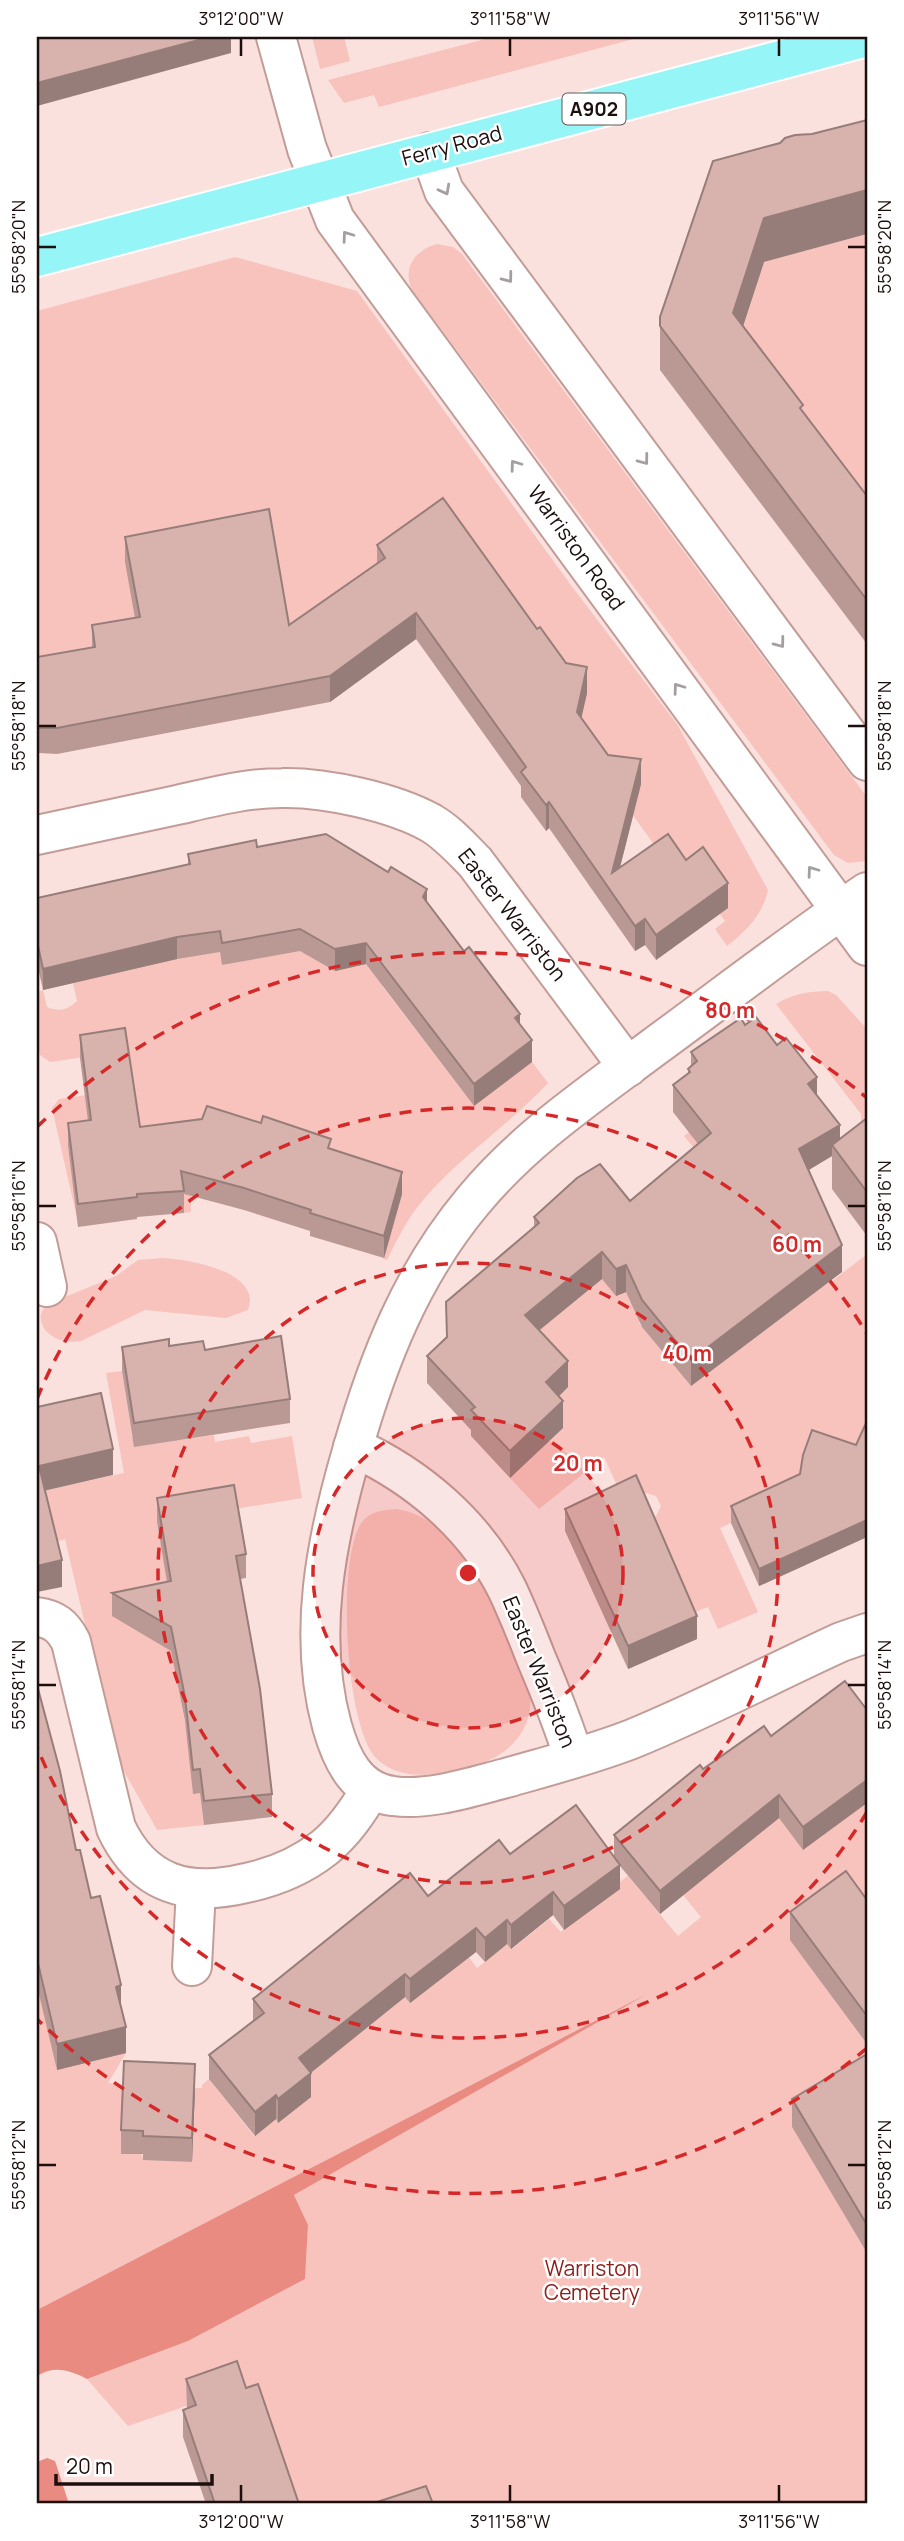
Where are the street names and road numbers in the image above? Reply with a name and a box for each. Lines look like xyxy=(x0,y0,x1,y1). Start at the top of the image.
road number: A902 xyxy=(562,94,626,124)
street label: Ferry Road xyxy=(399,118,505,172)
street label: Warriston Road xyxy=(522,479,632,616)
street label: Easter Warriston xyxy=(452,842,573,986)
street label: Easter Warriston xyxy=(497,1592,583,1752)

